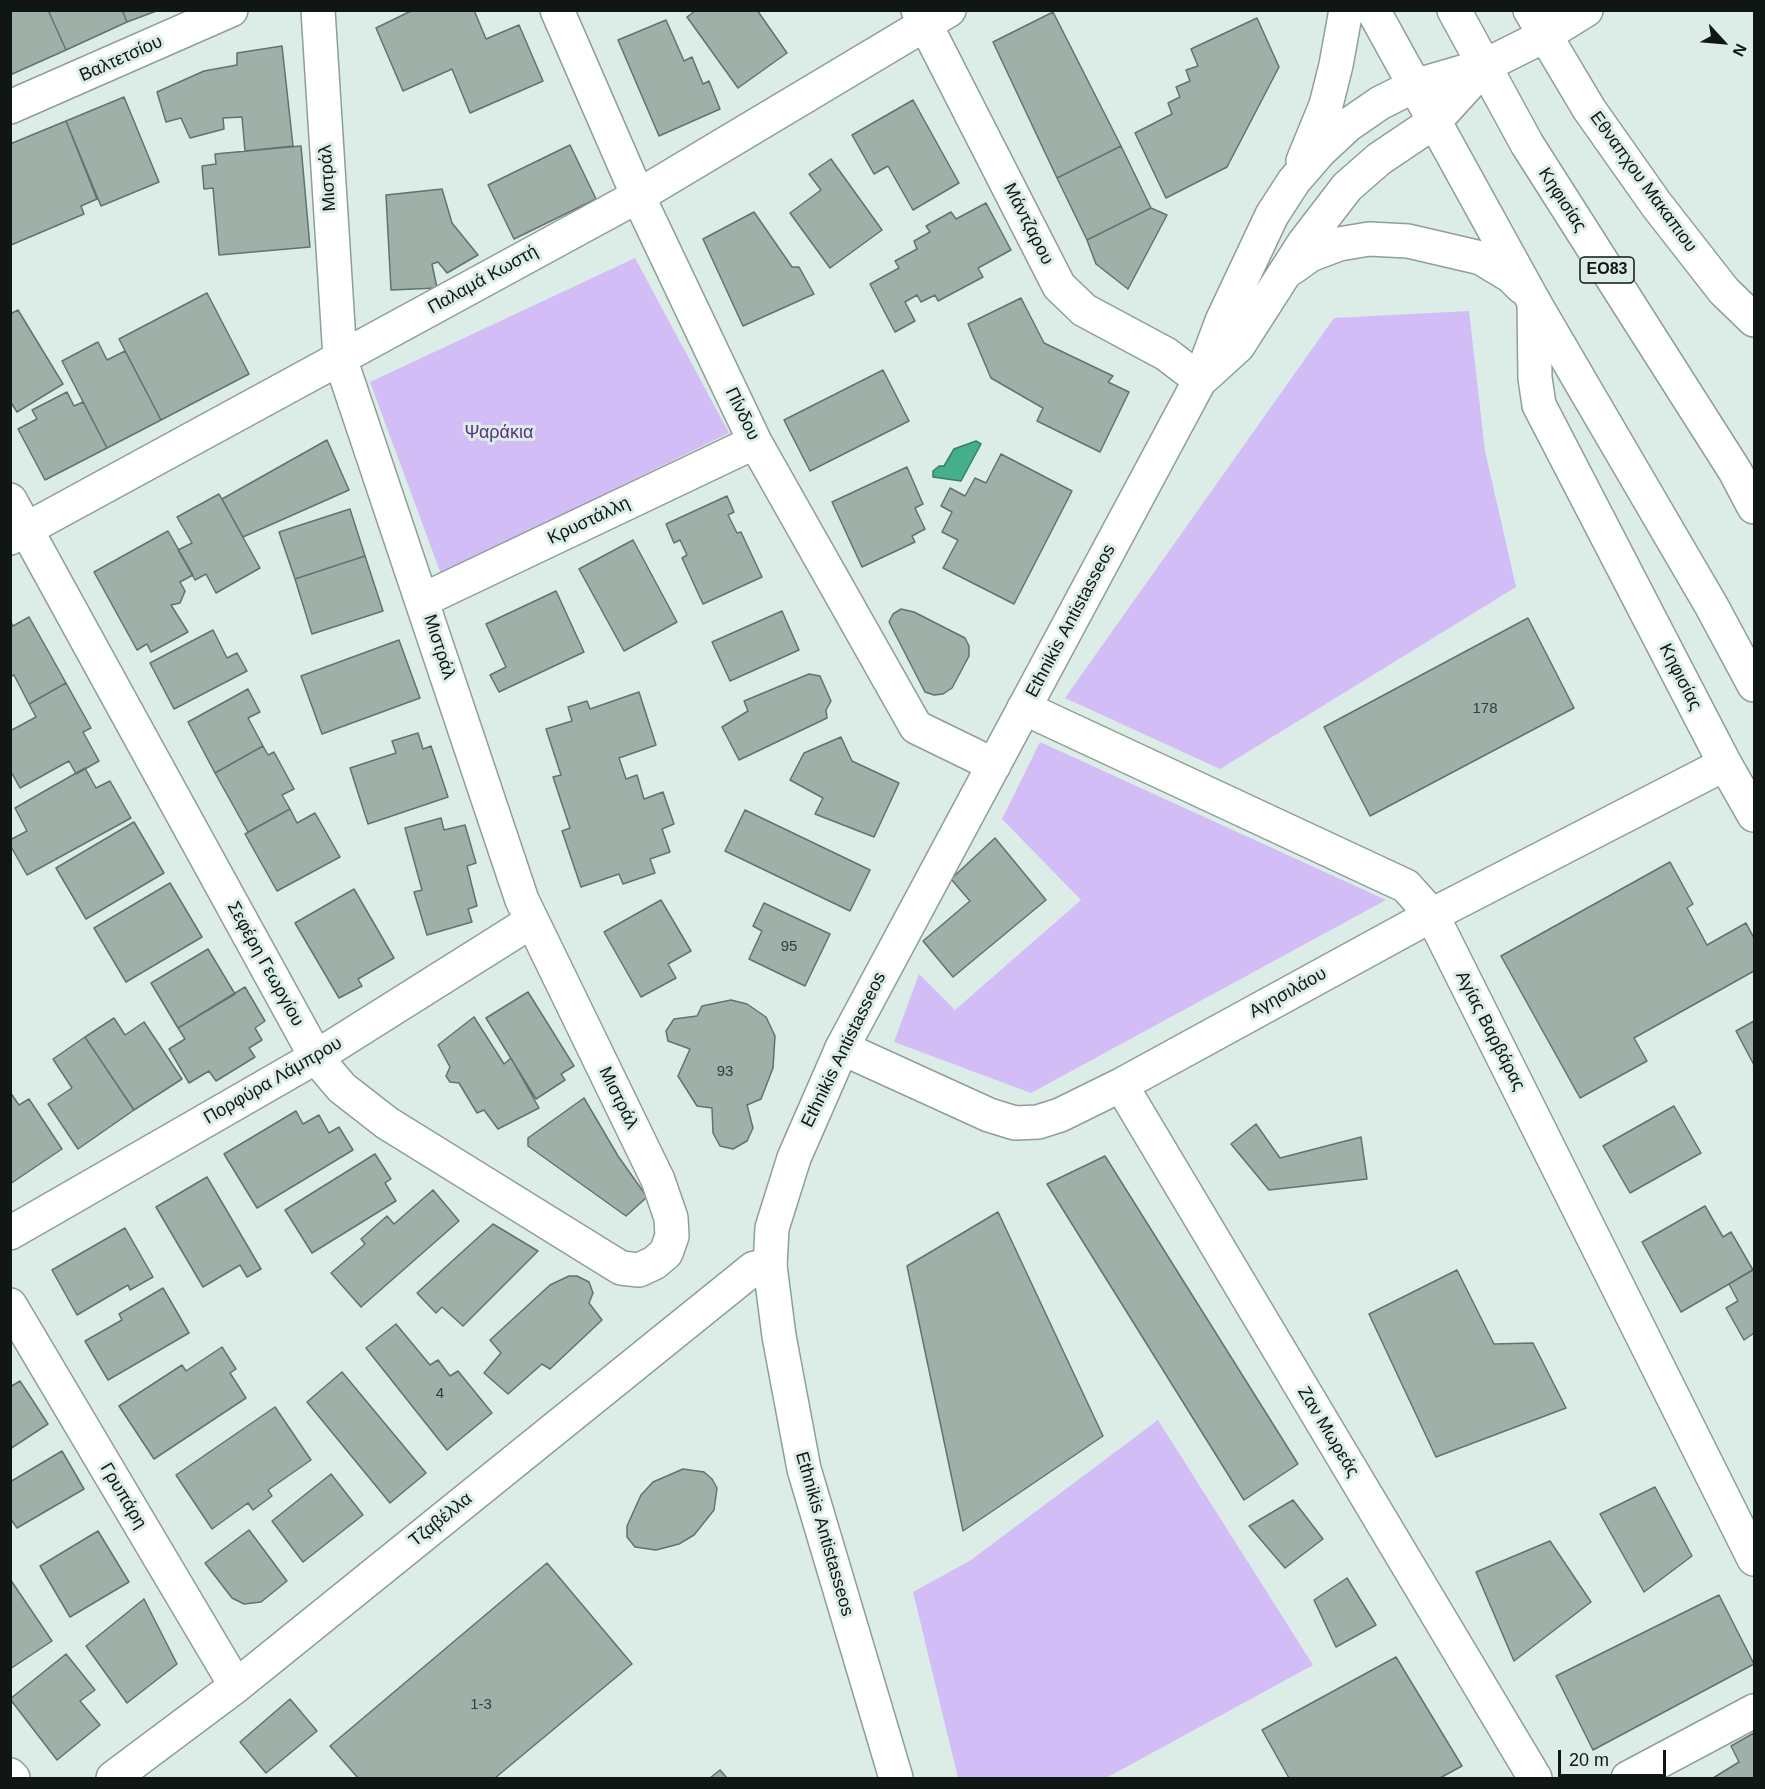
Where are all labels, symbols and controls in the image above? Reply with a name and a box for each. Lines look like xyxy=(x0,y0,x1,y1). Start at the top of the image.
north arrow xyxy=(1693,12,1753,72)
street label: Βαλτετσίου xyxy=(76,31,166,87)
text: N xyxy=(1729,41,1750,59)
street label: Εθναπχου Μακαπιου xyxy=(1585,107,1701,257)
street label: Μιστράλ xyxy=(315,144,341,212)
street label: Κηφισίας xyxy=(1533,164,1591,236)
street label: Μάντζαρου xyxy=(998,180,1058,268)
street label: Παλαμά Κωστή xyxy=(424,241,542,319)
road number: ΕΟ83 xyxy=(1580,257,1634,283)
street label: Πίνδου xyxy=(720,384,764,444)
park label: Ψαράκια xyxy=(465,422,533,444)
street label: Κρυστάλλη xyxy=(544,493,634,549)
street label: Ethnikis Antistasseos xyxy=(1022,541,1120,701)
street label: Μιστράλ xyxy=(418,612,460,682)
street label: Κηφισίας xyxy=(1654,640,1706,714)
house number: 178 xyxy=(1472,700,1498,718)
street label: Σεφέρη Γεωργίου xyxy=(222,898,308,1030)
house number: 95 xyxy=(781,938,797,956)
street label: Αγησιλάου xyxy=(1246,963,1330,1023)
street label: Αγίας Βαρβάρας xyxy=(1451,968,1529,1094)
street label: Ethnikis Antistasseos xyxy=(797,969,891,1131)
street label: Πορφύρα Λάμπρου xyxy=(200,1033,346,1129)
street label: Μιστράλ xyxy=(594,1063,642,1133)
house number: 93 xyxy=(717,1063,733,1081)
street label: Ζαν Μωρεάς xyxy=(1293,1383,1363,1481)
house number: 4 xyxy=(436,1385,444,1403)
street label: Ethnikis Antistasseos xyxy=(790,1449,858,1619)
street label: Γρυπάρη xyxy=(95,1459,151,1533)
street label: Τζαβέλλα xyxy=(405,1488,477,1552)
house number: 1-3 xyxy=(470,1696,492,1714)
scale bar xyxy=(1561,1738,1669,1776)
text: 20 m xyxy=(1569,1750,1609,1770)

